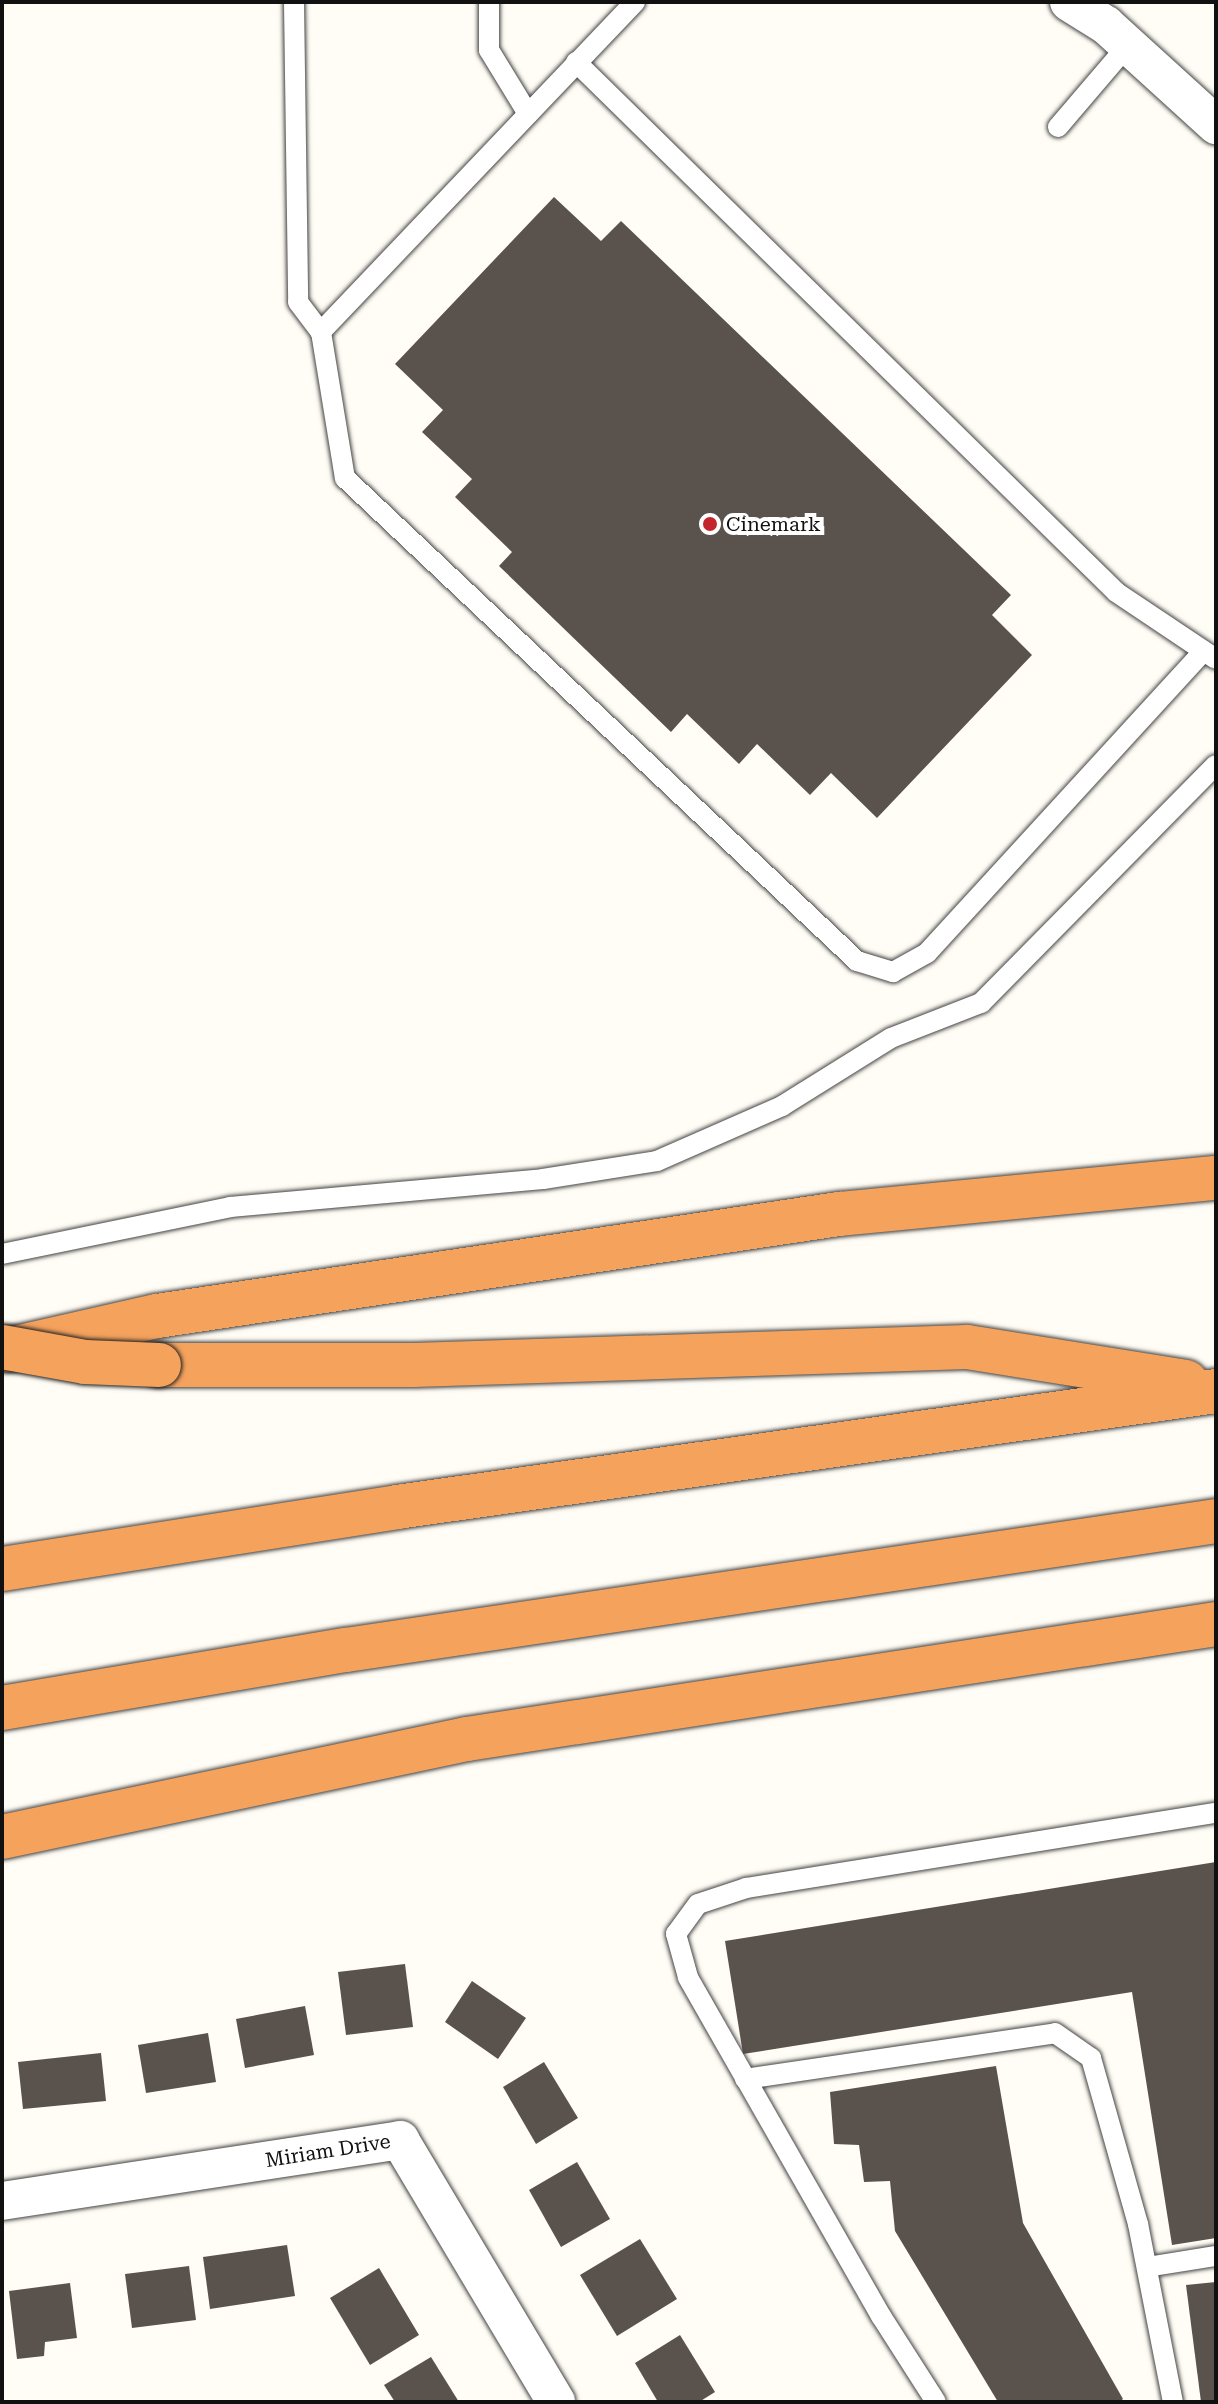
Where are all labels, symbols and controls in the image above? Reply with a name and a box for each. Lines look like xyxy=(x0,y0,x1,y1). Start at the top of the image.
place label: Cinemark xyxy=(726,512,821,536)
marker: Cinemark xyxy=(701,515,719,533)
street label: Miriam Drive xyxy=(264,2129,392,2173)

